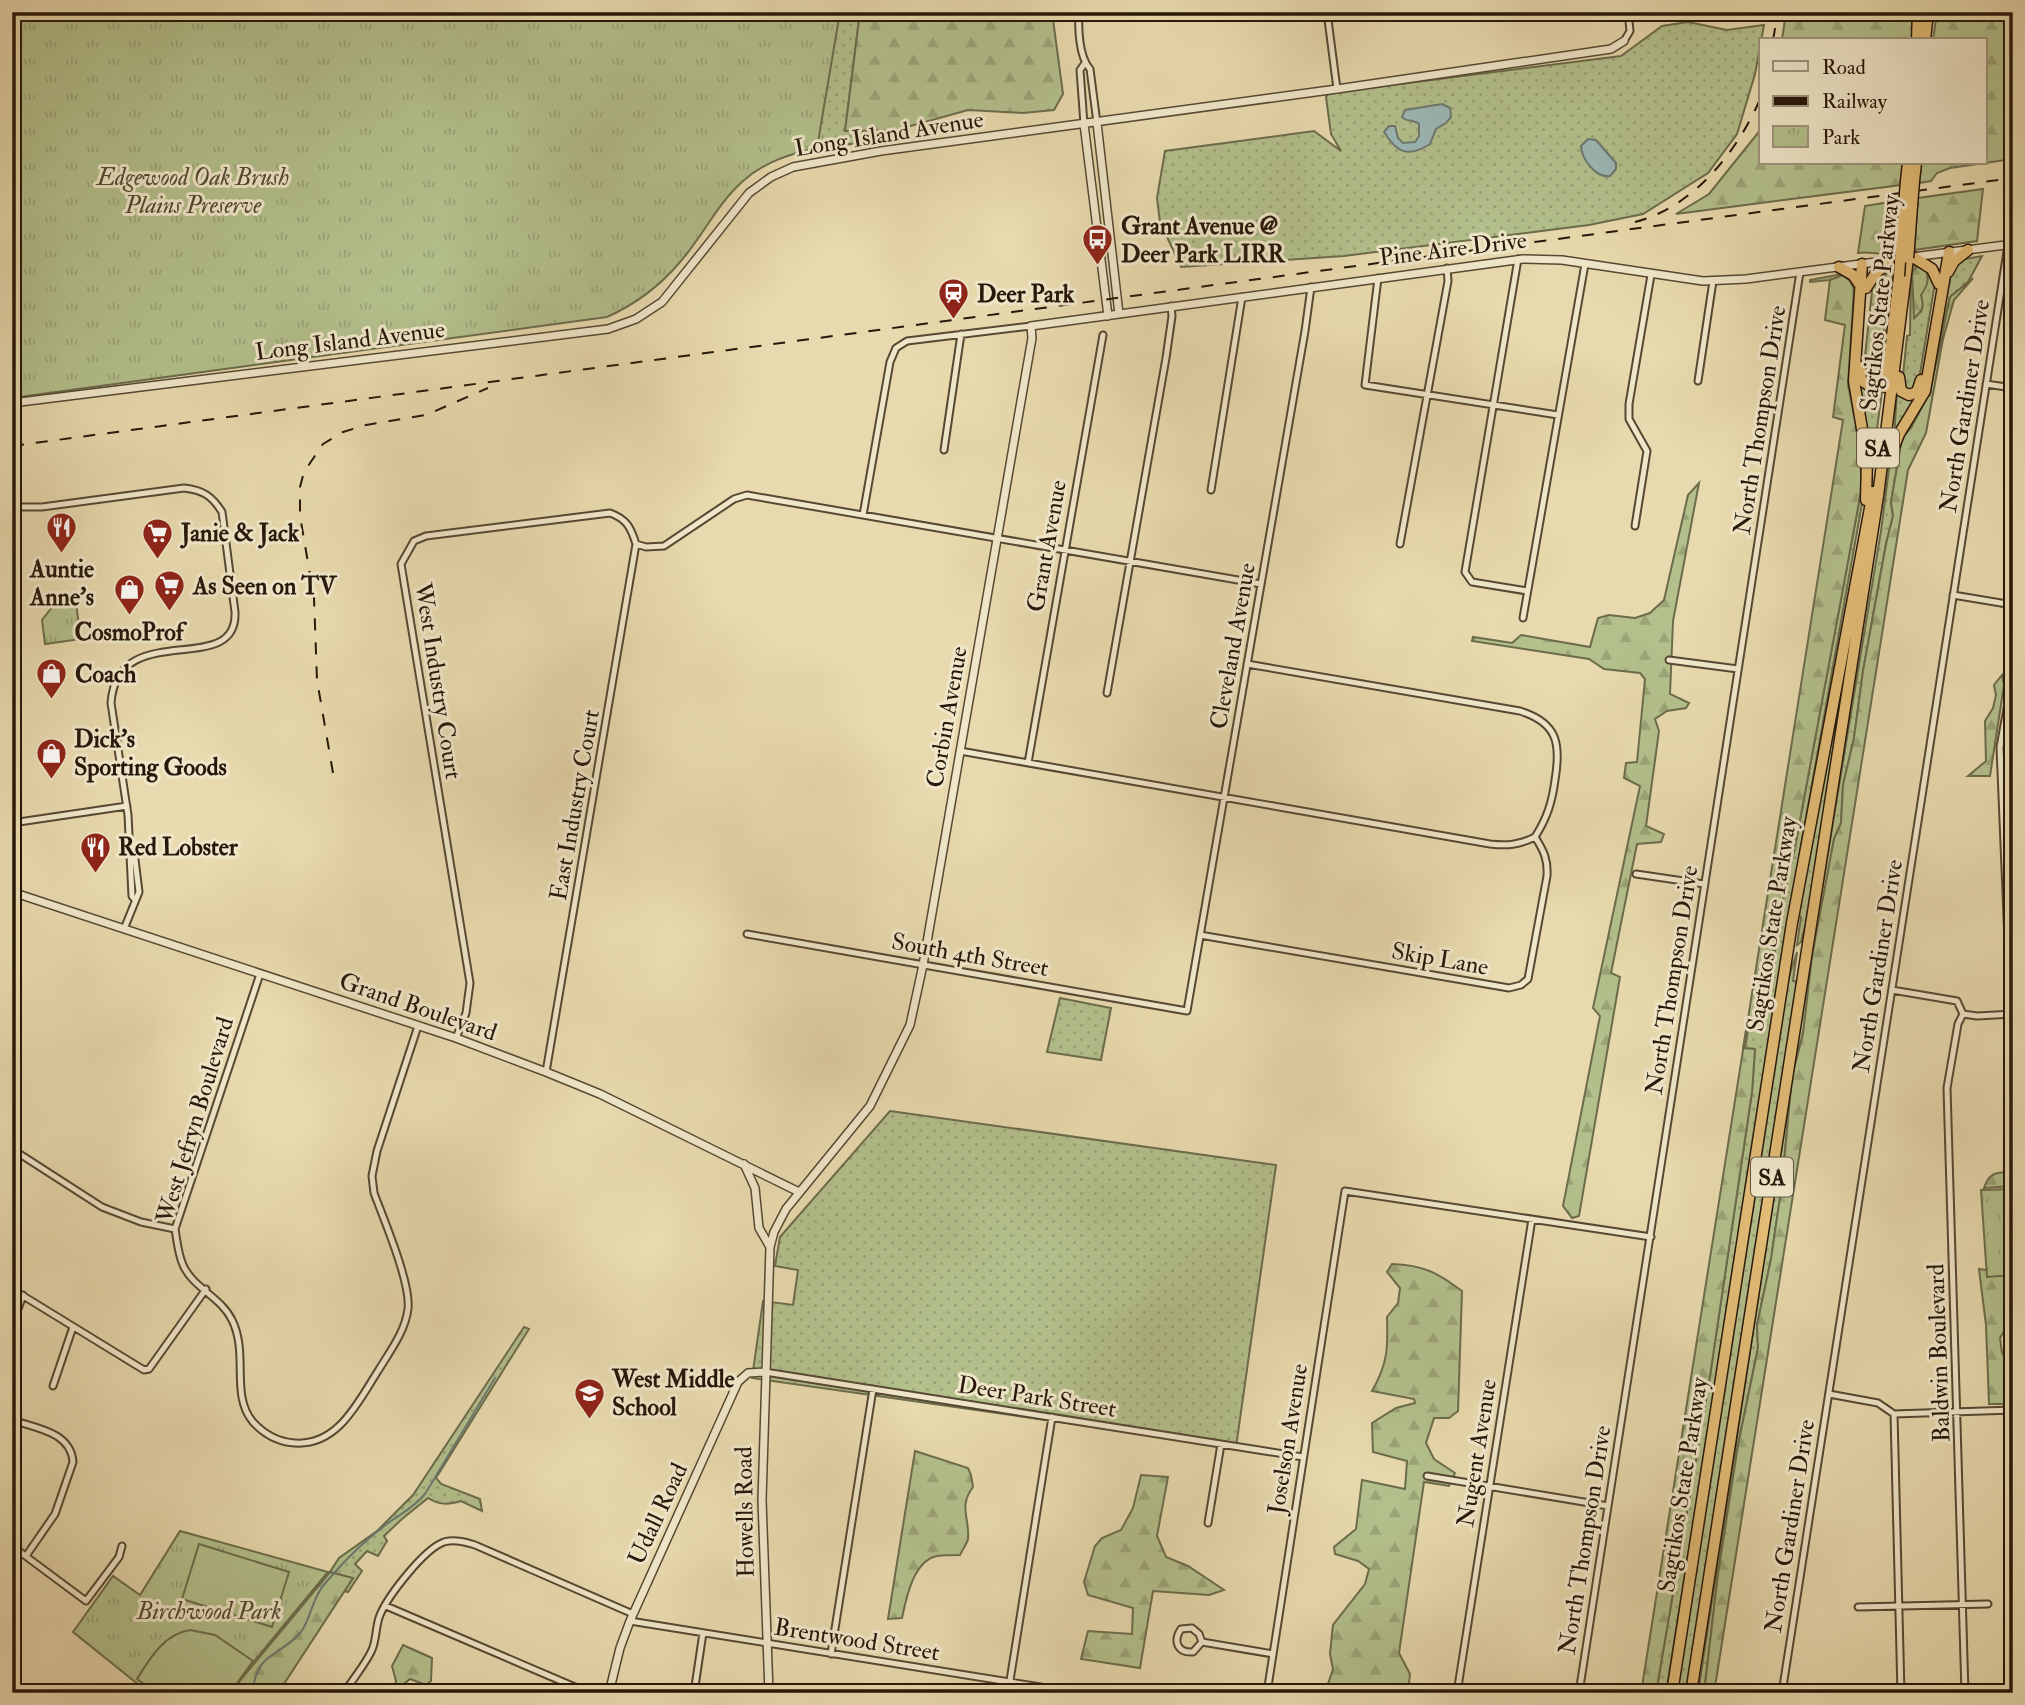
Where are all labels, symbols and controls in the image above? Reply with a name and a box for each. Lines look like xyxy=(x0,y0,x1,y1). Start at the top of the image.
legend xyxy=(1759,38,1986,164)
text: Road xyxy=(1822,54,1867,81)
text: Railway xyxy=(1822,88,1888,115)
street label: Long Island Avenue xyxy=(792,104,986,164)
text: Park xyxy=(1822,124,1860,151)
park label: Edgewood Oak Brush Plains Preserve xyxy=(95,162,289,221)
street label: Sagtikos State Parkway xyxy=(1853,193,1907,413)
place label: Grant Avenue @ Deer Park LIRR xyxy=(1121,211,1287,270)
bus stop icon: Grant Avenue @ Deer Park LIRR xyxy=(1081,223,1115,267)
street label: Pine Aire Drive xyxy=(1378,225,1528,273)
station icon: Deer Park xyxy=(937,277,971,321)
place label: Deer Park xyxy=(977,279,1075,310)
street label: North Gardiner Drive xyxy=(1933,297,1997,515)
street label: North Thompson Drive xyxy=(1727,303,1793,537)
street label: Long Island Avenue xyxy=(253,314,447,368)
road number: SA xyxy=(1857,428,1899,468)
street label: Grant Avenue xyxy=(1020,478,1074,614)
restaurant icon: Auntie Anne's xyxy=(45,510,79,554)
supermarket icon: Janie & Jack xyxy=(141,516,175,560)
place label: Janie & Jack xyxy=(180,518,300,549)
place label: Auntie Anne's xyxy=(29,554,94,613)
street label: Cleveland Avenue xyxy=(1203,560,1263,732)
supermarket icon: As Seen on TV xyxy=(153,569,187,613)
place label: As Seen on TV xyxy=(192,571,338,602)
shop icon: CosmoProf xyxy=(112,573,146,617)
street label: West Industry Court xyxy=(407,580,469,782)
place label: CosmoProf xyxy=(74,617,188,648)
street label: Corbin Avenue xyxy=(919,644,975,790)
shop icon: Coach xyxy=(35,657,69,701)
place label: Coach xyxy=(75,659,137,690)
street label: East Industry Court xyxy=(543,707,607,903)
place label: Dick's Sporting Goods xyxy=(74,724,227,783)
shop icon: Dick's Sporting Goods xyxy=(34,736,68,780)
street label: Sagtikos State Parkway xyxy=(1740,814,1804,1034)
restaurant icon: Red Lobster xyxy=(78,830,112,874)
place label: Red Lobster xyxy=(118,832,239,863)
street label: North Gardiner Drive xyxy=(1846,857,1910,1075)
street label: North Thompson Drive xyxy=(1639,863,1705,1097)
street label: South 4th Street xyxy=(889,926,1051,984)
street label: Skip Lane xyxy=(1389,935,1491,983)
street label: Grand Boulevard xyxy=(335,966,501,1049)
street label: West Jefryn Boulevard xyxy=(149,1013,241,1228)
road number: SA xyxy=(1751,1158,1793,1196)
street label: Baldwin Boulevard xyxy=(1920,1263,1958,1443)
street label: Joselson Avenue xyxy=(1261,1362,1315,1517)
place label: West Middle School xyxy=(611,1364,735,1423)
street label: Deer Park Street xyxy=(955,1369,1119,1425)
street label: Sagtikos State Parkway xyxy=(1651,1375,1715,1595)
school or university icon: West Middle School xyxy=(572,1376,606,1420)
street label: Nugent Avenue xyxy=(1450,1377,1504,1529)
street label: North Gardiner Drive xyxy=(1758,1417,1822,1635)
street label: North Thompson Drive xyxy=(1552,1423,1618,1657)
street label: Howells Road xyxy=(728,1446,762,1578)
street label: Udall Road xyxy=(621,1458,695,1570)
park label: Birchwood Park xyxy=(136,1596,281,1627)
street label: Brentwood Street xyxy=(772,1612,942,1668)

